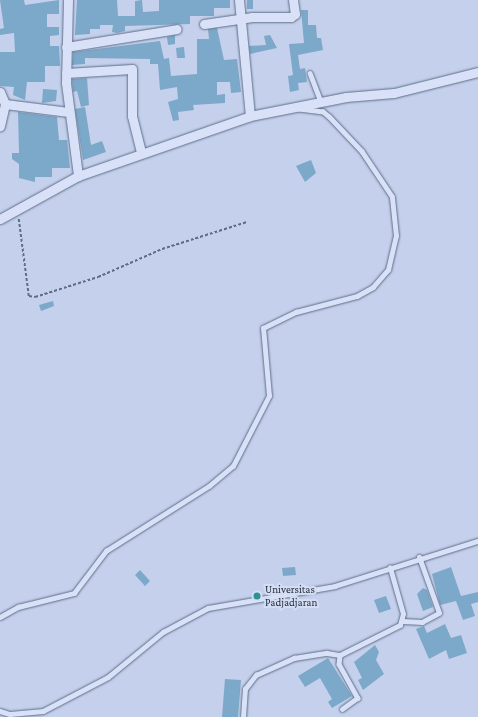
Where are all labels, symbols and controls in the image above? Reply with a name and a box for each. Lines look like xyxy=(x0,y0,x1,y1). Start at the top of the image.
place label: Universitas Padjadjaran xyxy=(265,583,317,609)
marker: Universitas Padjadjaran xyxy=(252,591,262,601)

